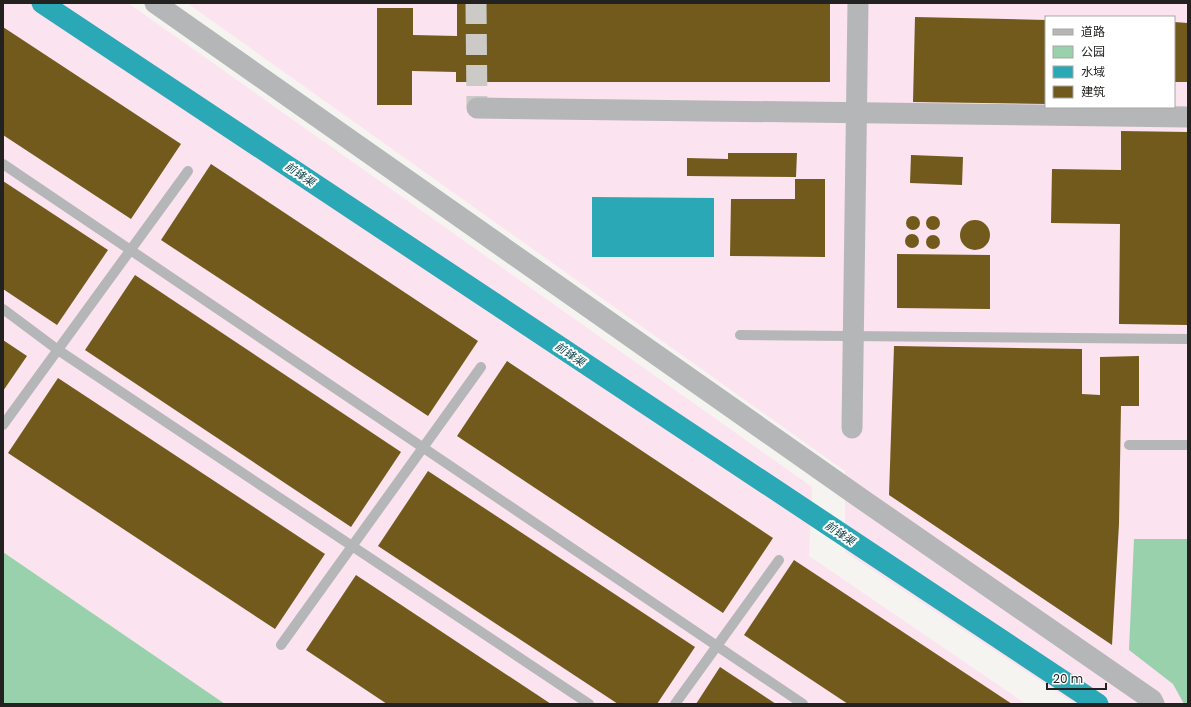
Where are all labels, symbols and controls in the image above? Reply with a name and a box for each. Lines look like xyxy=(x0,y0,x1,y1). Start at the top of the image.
legend xyxy=(1045,16,1175,108)
text: 道路 xyxy=(1081,23,1105,40)
text: 公园 xyxy=(1081,43,1105,60)
text: 水域 xyxy=(1081,63,1105,80)
text: 建筑 xyxy=(1081,83,1105,100)
water label: 前锋渠 xyxy=(282,158,320,191)
water label: 前锋渠 xyxy=(552,338,590,371)
water label: 前锋渠 xyxy=(822,517,860,550)
scale bar xyxy=(1047,665,1106,691)
text: 20 m xyxy=(1053,670,1083,687)

